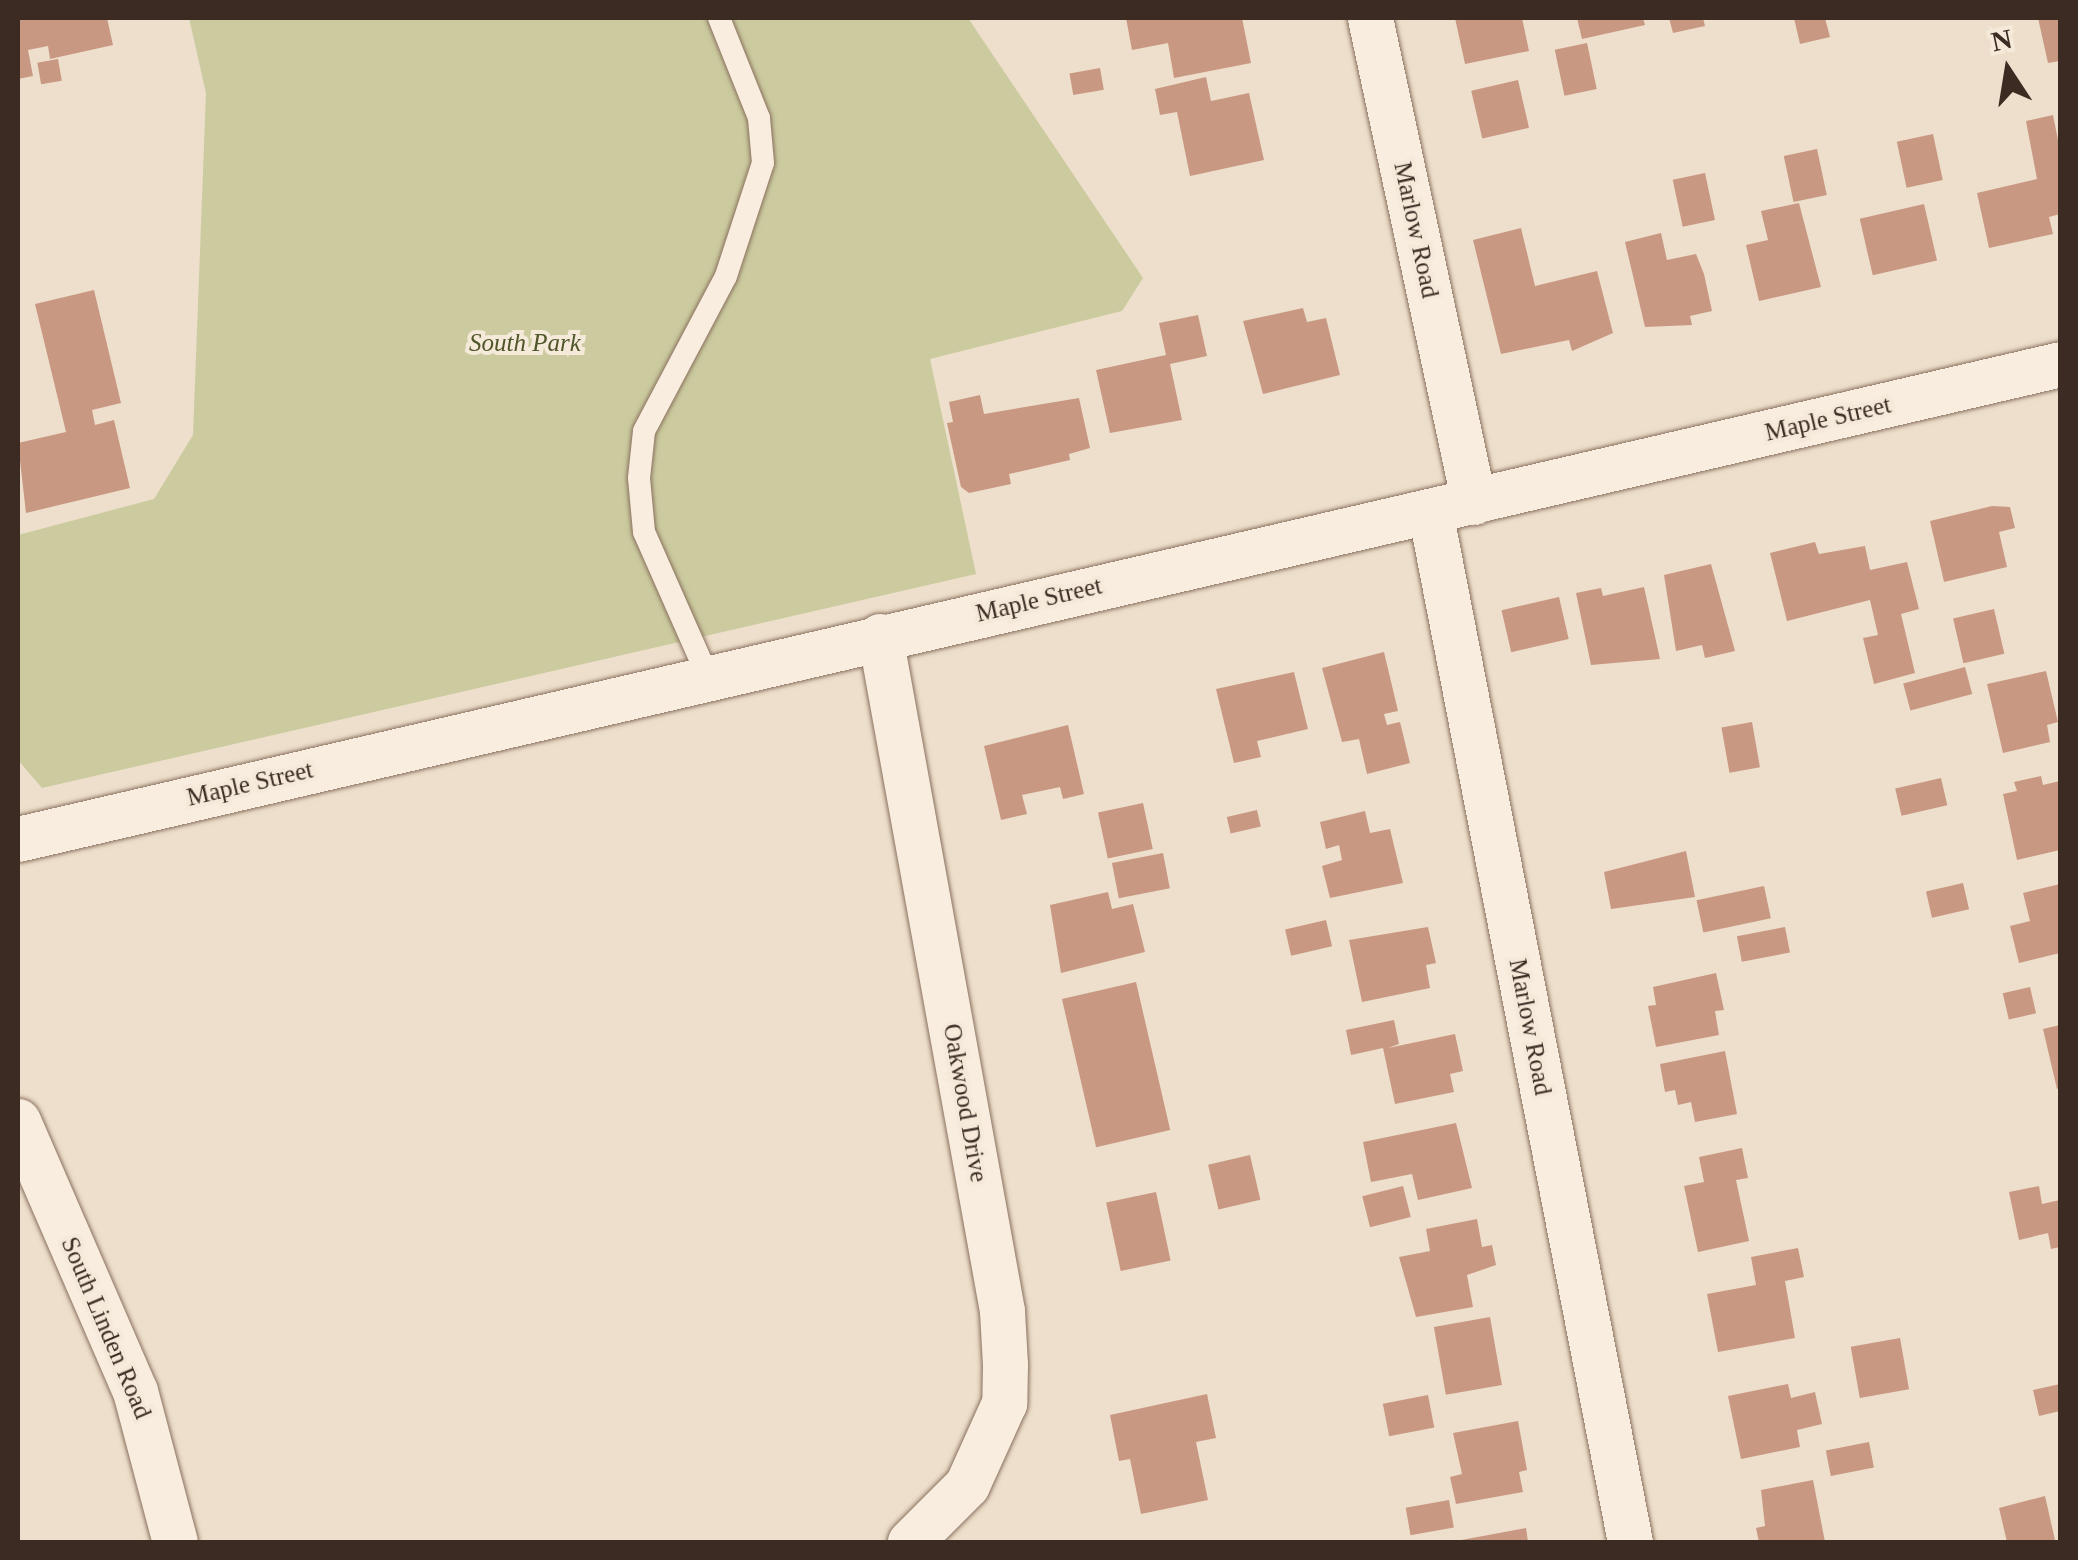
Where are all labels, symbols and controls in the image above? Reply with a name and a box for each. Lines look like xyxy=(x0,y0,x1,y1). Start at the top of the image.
north arrow xyxy=(1958,20,2058,120)
text: N xyxy=(1989,23,2015,57)
street label: Marlow Road xyxy=(1387,159,1445,301)
park label: South Park xyxy=(469,328,581,358)
street label: Maple Street xyxy=(1762,390,1894,448)
street label: Maple Street xyxy=(973,571,1105,629)
street label: Maple Street xyxy=(184,755,316,813)
street label: Marlow Road xyxy=(1502,956,1558,1098)
street label: Oakwood Drive xyxy=(936,1021,994,1185)
street label: South Linden Road xyxy=(54,1233,158,1423)

